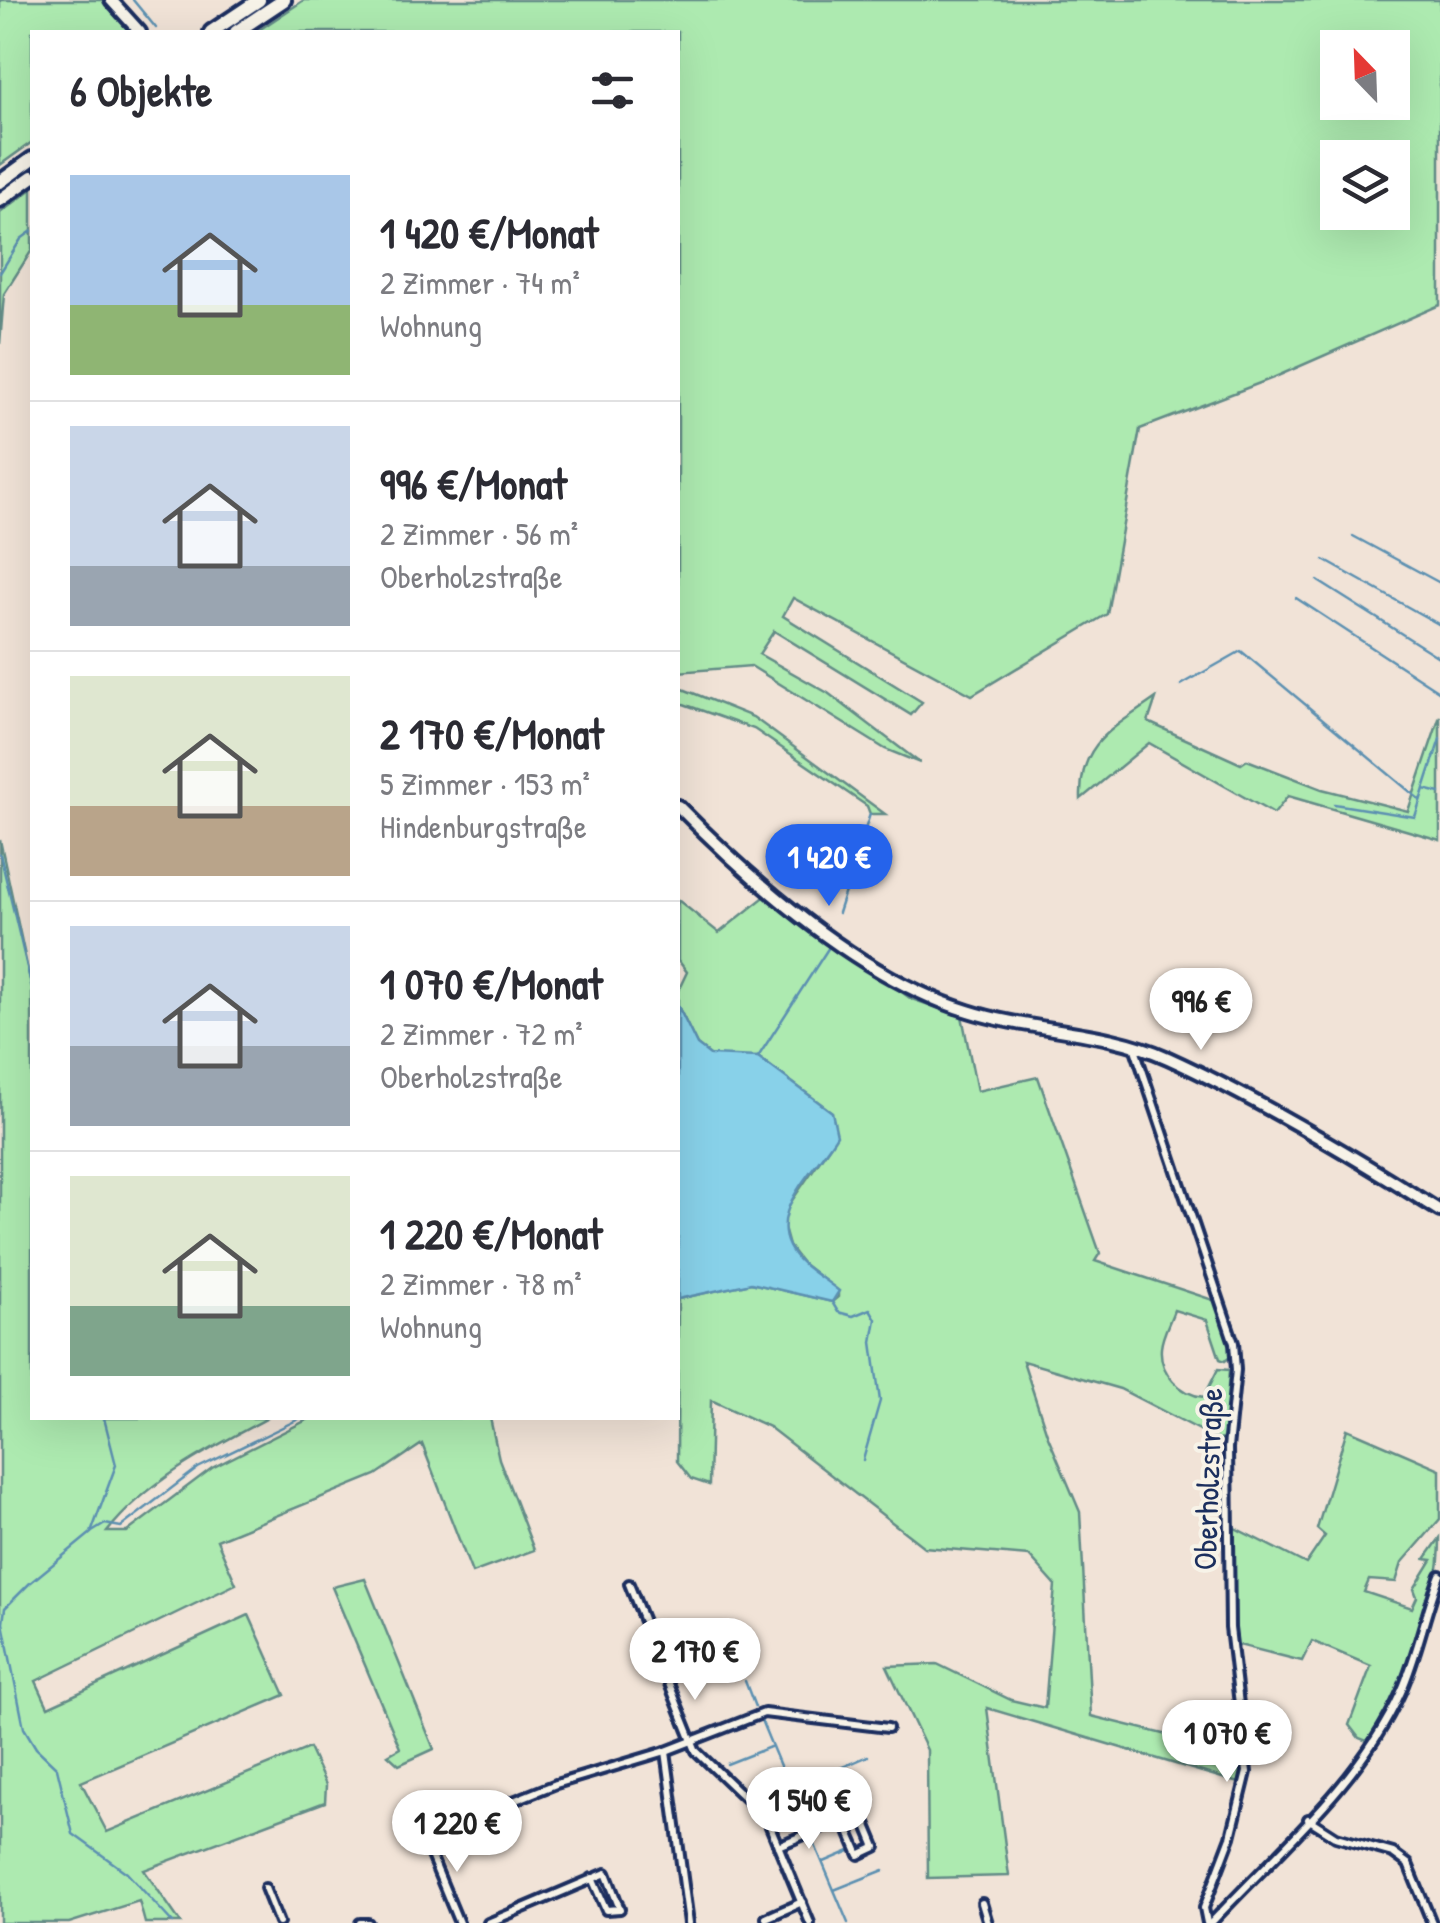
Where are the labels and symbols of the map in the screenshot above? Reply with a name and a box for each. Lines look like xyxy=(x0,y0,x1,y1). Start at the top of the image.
north arrow xyxy=(1320,30,1410,120)
pin: 1 420 € xyxy=(737,824,921,909)
pin: 996 € xyxy=(1131,968,1271,1053)
street label: Oberholzstraße xyxy=(1183,1387,1232,1571)
pin: 2 170 € xyxy=(603,1618,787,1703)
pin: 1 070 € xyxy=(1135,1700,1319,1785)
pin: 1 540 € xyxy=(717,1767,901,1852)
pin: 1 220 € xyxy=(365,1790,549,1875)

